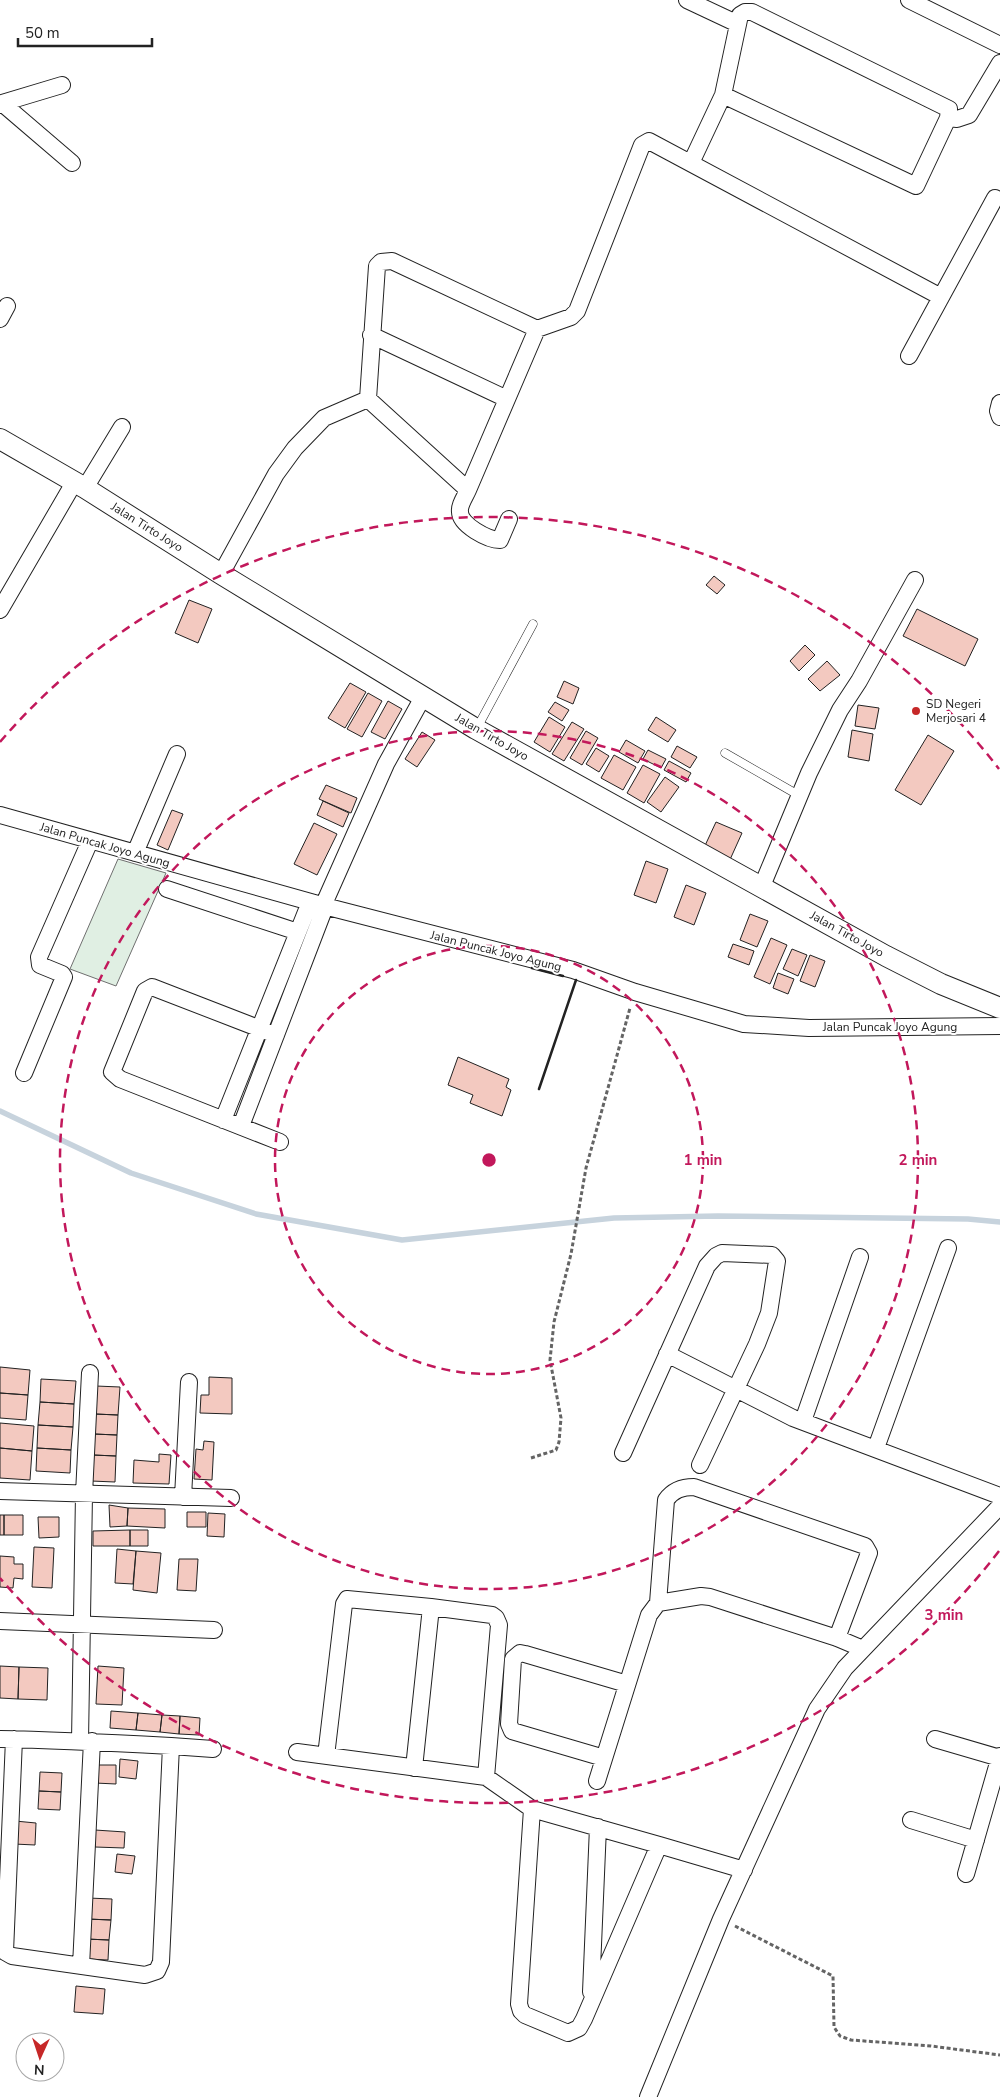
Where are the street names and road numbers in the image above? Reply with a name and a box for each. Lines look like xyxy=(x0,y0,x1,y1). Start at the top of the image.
street label: Jalan Tirto Joyo xyxy=(107,498,186,556)
street label: Jalan Tirto Joyo xyxy=(452,709,532,765)
street label: Jalan Puncak Joyo Agung xyxy=(37,818,172,871)
street label: Jalan Tirto Joyo xyxy=(806,907,887,961)
street label: Jalan Puncak Joyo Agung xyxy=(428,927,563,975)
street label: Jalan Puncak Joyo Agung xyxy=(822,1019,957,1035)

